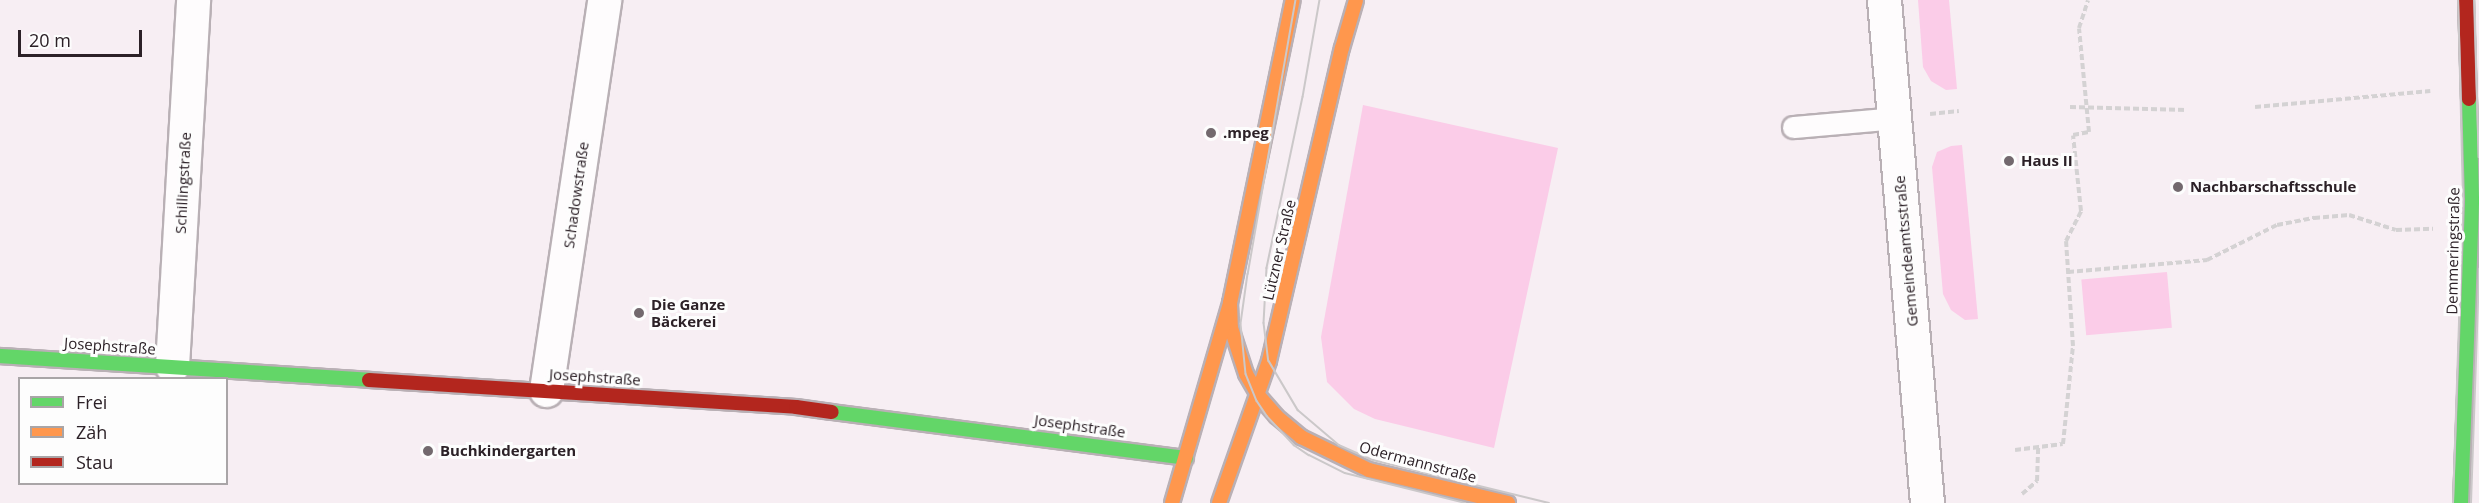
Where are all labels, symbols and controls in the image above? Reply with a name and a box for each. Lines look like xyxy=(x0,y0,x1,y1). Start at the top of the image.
scale bar xyxy=(21,18,146,56)
text: 20 m xyxy=(29,28,71,52)
place label: .mpeg xyxy=(1223,124,1269,142)
marker: .mpeg xyxy=(1204,126,1218,140)
street label: Schillingstraße xyxy=(171,132,195,234)
street label: Schadowstraße xyxy=(560,141,592,249)
place label: Haus II xyxy=(2021,152,2073,170)
marker: Haus II xyxy=(2002,154,2016,168)
street label: Gemeindeamtsstraße xyxy=(1890,175,1922,327)
place label: Nachbarschaftsschule xyxy=(2190,178,2356,196)
marker: Nachbarschaftsschule xyxy=(2171,180,2185,194)
street label: Demmeringstraße xyxy=(2443,187,2463,315)
street label: Lützner Straße xyxy=(1259,198,1299,302)
place label: Die Ganze Bäckerei xyxy=(651,295,725,330)
marker: Die Ganze Bäckerei xyxy=(632,306,646,320)
street label: Josephstraße xyxy=(64,334,156,358)
street label: Josephstraße xyxy=(549,365,641,389)
legend xyxy=(18,377,228,485)
text: Frei xyxy=(76,390,107,414)
street label: Josephstraße xyxy=(1033,411,1127,441)
text: Zäh xyxy=(76,420,107,444)
street label: Odermannstraße xyxy=(1357,438,1479,486)
place label: Buchkindergarten xyxy=(440,442,576,460)
marker: Buchkindergarten xyxy=(421,444,435,458)
text: Stau xyxy=(76,450,113,474)

